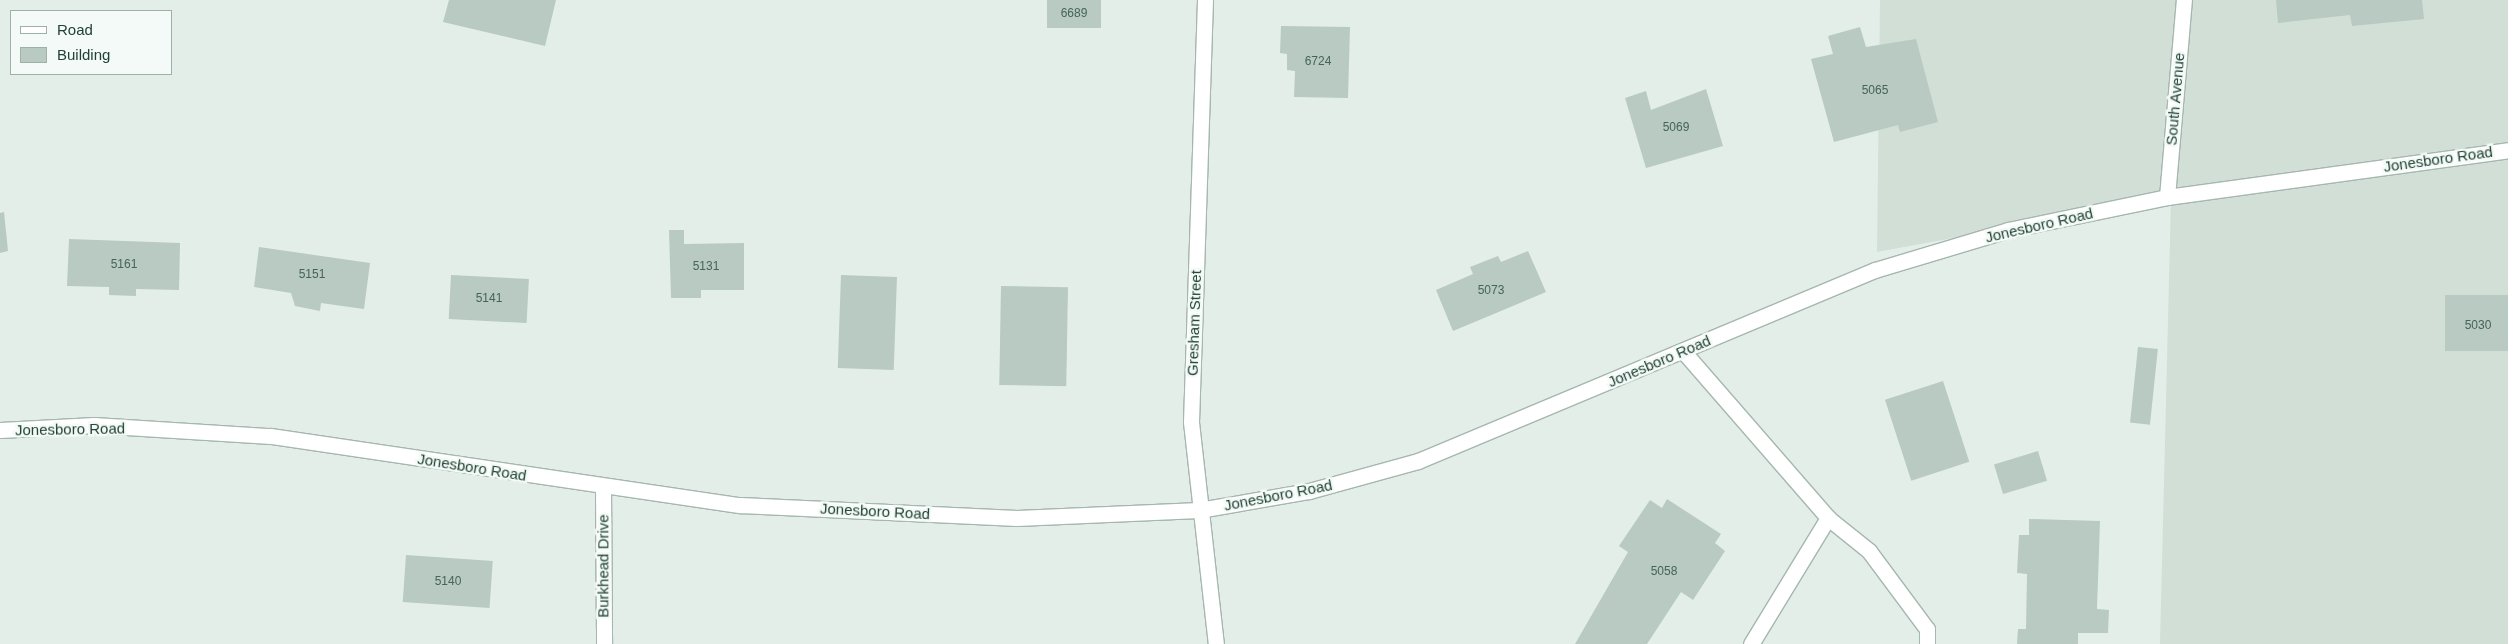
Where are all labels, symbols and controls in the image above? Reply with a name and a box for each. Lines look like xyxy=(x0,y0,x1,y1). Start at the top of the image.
house number: 6689 xyxy=(1061,7,1087,21)
legend xyxy=(10,10,172,75)
text: Road xyxy=(57,21,93,38)
text: Building xyxy=(57,46,110,63)
street label: South Avenue xyxy=(2162,51,2188,147)
house number: 6724 xyxy=(1305,55,1331,69)
house number: 5065 xyxy=(1862,84,1888,98)
house number: 5069 xyxy=(1663,121,1689,135)
street label: Jonesboro Road xyxy=(2382,142,2494,176)
street label: Jonesboro Road xyxy=(1983,204,2095,246)
house number: 5161 xyxy=(111,258,137,272)
house number: 5131 xyxy=(693,260,719,274)
house number: 5151 xyxy=(299,268,325,282)
street label: Gresham Street xyxy=(1183,270,1205,376)
house number: 5073 xyxy=(1478,284,1504,298)
house number: 5141 xyxy=(476,292,502,306)
house number: 5030 xyxy=(2465,319,2491,333)
street label: Jonesboro Road xyxy=(1605,331,1713,391)
street label: Jonesboro Road xyxy=(15,419,125,439)
street label: Jonesboro Road xyxy=(416,450,528,484)
street label: Jonesboro Road xyxy=(1222,476,1334,514)
street label: Jonesboro Road xyxy=(820,499,930,523)
street label: Burkhead Drive xyxy=(594,514,612,618)
house number: 5058 xyxy=(1651,565,1677,579)
house number: 5140 xyxy=(435,575,461,589)

